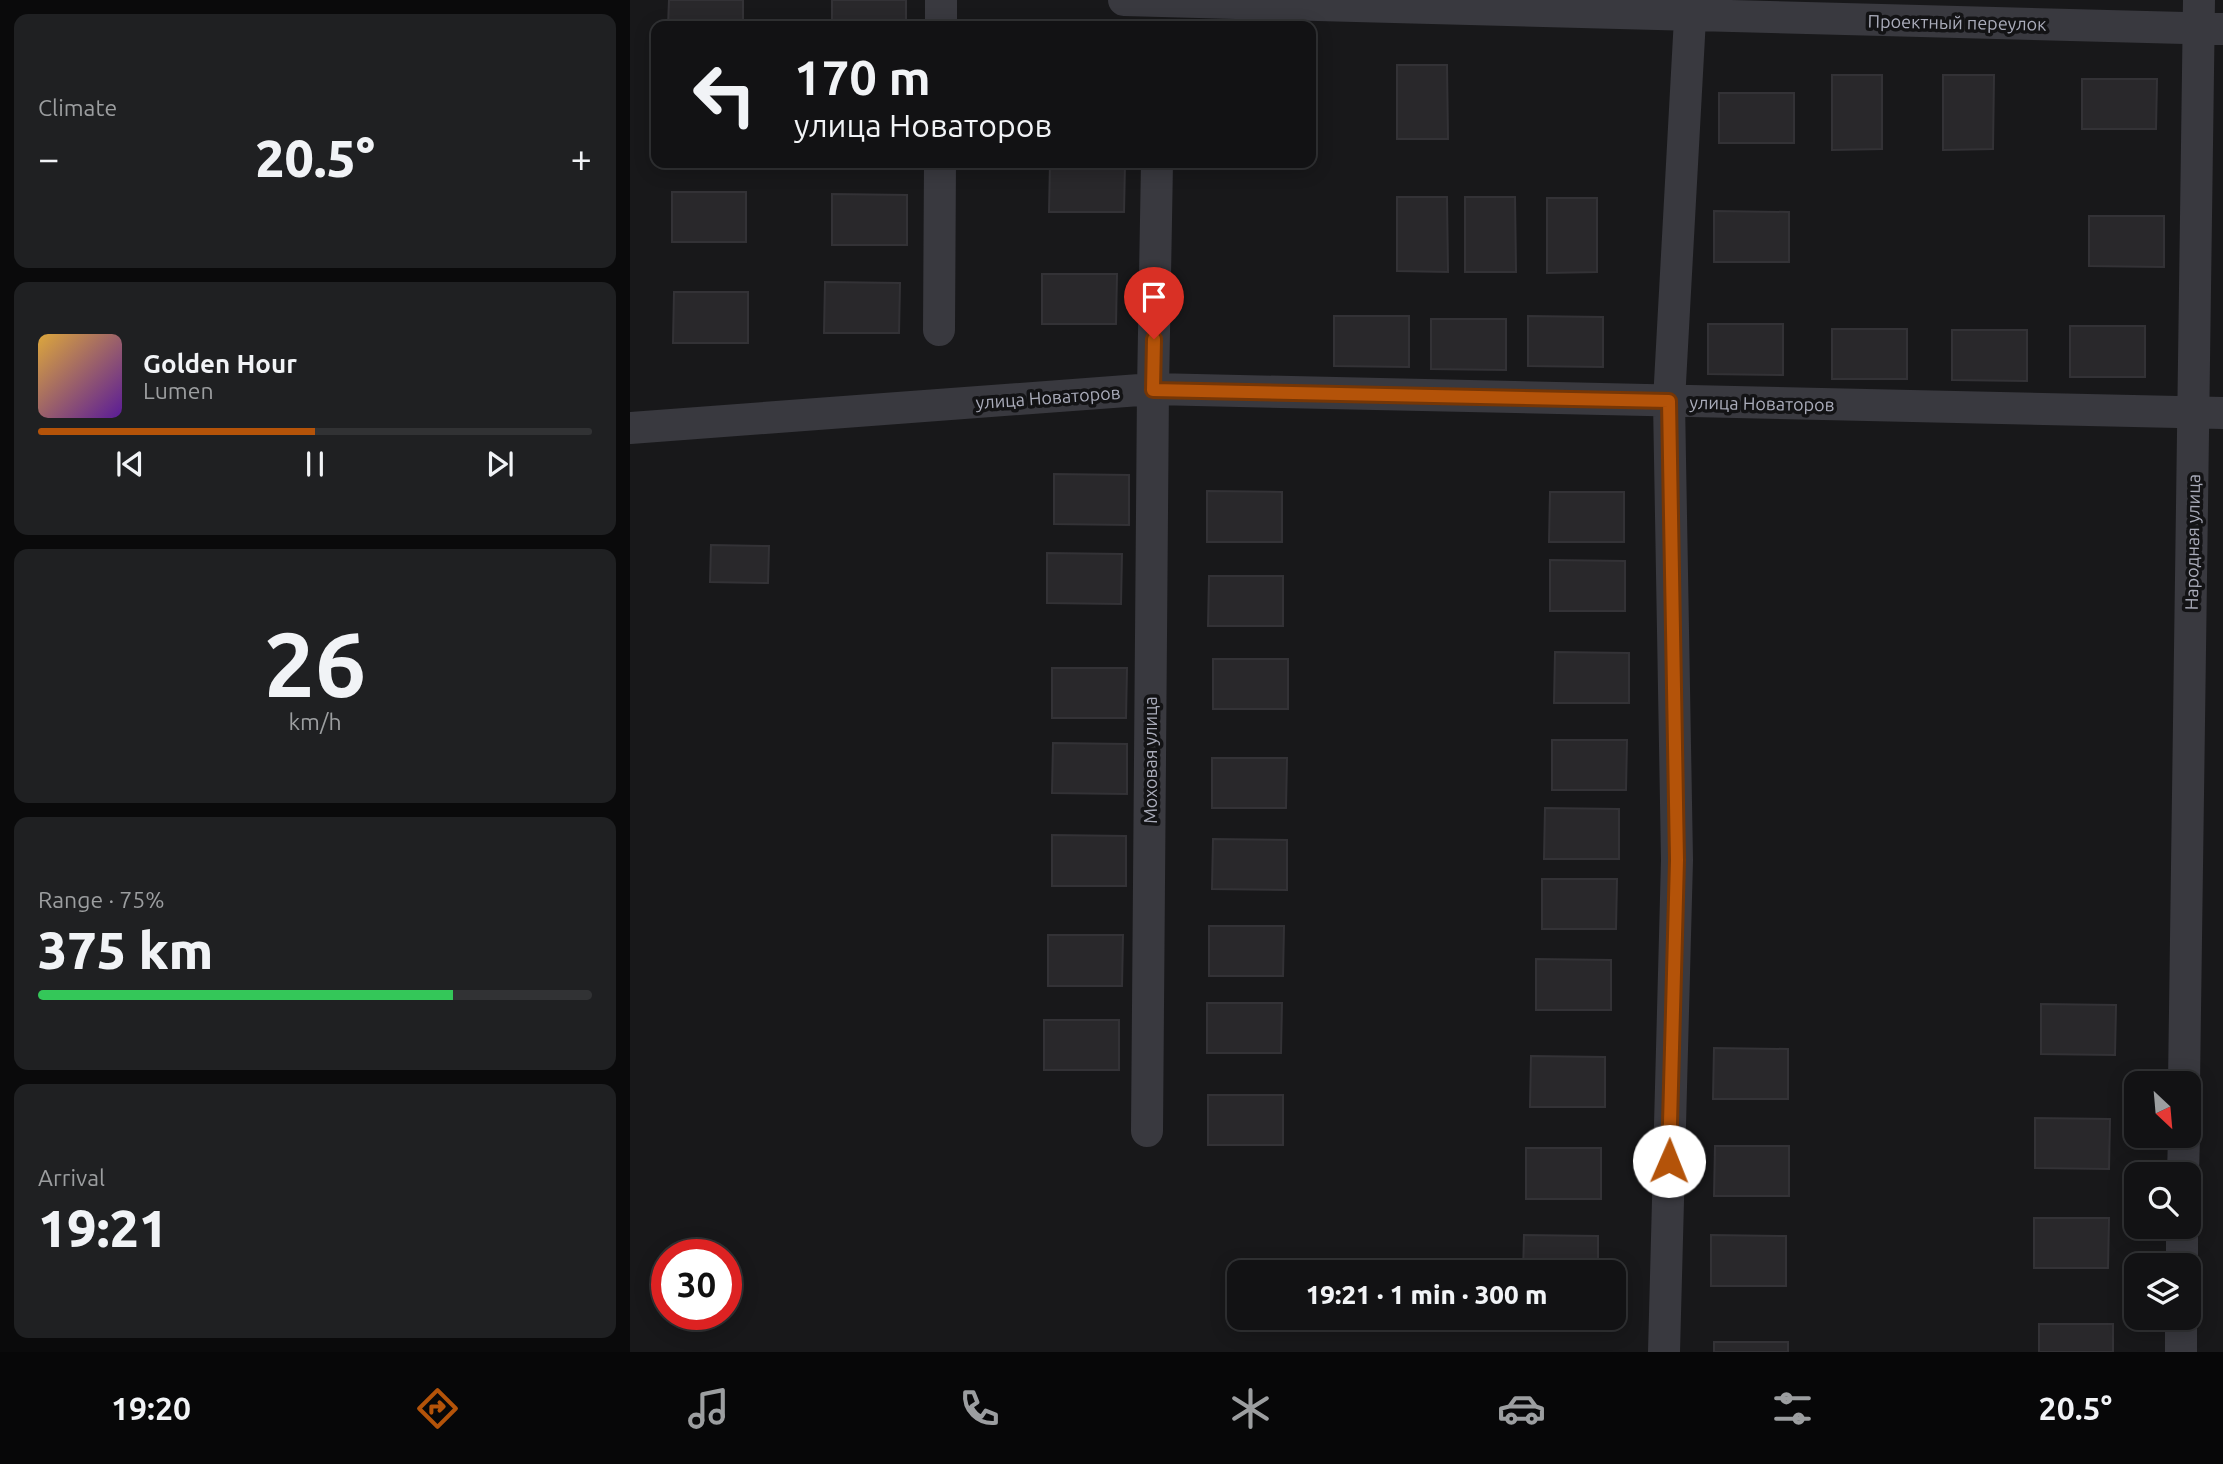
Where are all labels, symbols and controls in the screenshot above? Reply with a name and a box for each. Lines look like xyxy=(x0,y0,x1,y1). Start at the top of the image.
street label: Проектный переулок xyxy=(1867,10,2047,34)
icon: left xyxy=(679,49,770,140)
text: 170 m xyxy=(794,49,931,104)
text: Climate xyxy=(38,95,117,120)
text: улица Новаторов xyxy=(794,107,1052,143)
text: 20.5° xyxy=(255,129,375,187)
text: − xyxy=(38,137,59,179)
text: + xyxy=(571,137,592,179)
pin xyxy=(1124,267,1184,339)
icon: arrive xyxy=(1135,278,1173,316)
text: Golden Hour xyxy=(143,349,297,378)
text: Lumen xyxy=(143,378,214,403)
street label: улица Новаторов xyxy=(975,382,1121,412)
street label: улица Новаторов xyxy=(1689,392,1835,414)
icon: previous xyxy=(111,445,149,483)
icon: pause xyxy=(296,445,334,483)
icon: next xyxy=(481,445,519,483)
street label: Народная улица xyxy=(2181,474,2203,610)
text: 26 xyxy=(264,612,366,714)
street label: Моховая улица xyxy=(1140,696,1160,824)
text: km/h xyxy=(288,709,342,734)
text: Range · 75% xyxy=(38,887,165,912)
text: 375 km xyxy=(38,921,213,979)
north arrow xyxy=(2124,1071,2202,1148)
map controls xyxy=(2124,1071,2201,1330)
position arrow xyxy=(1632,1124,1706,1198)
button: search xyxy=(2124,1162,2201,1239)
text: Arrival xyxy=(38,1165,105,1190)
text: 19:21 xyxy=(38,1199,168,1257)
speed limit sign: 30 xyxy=(651,1239,742,1330)
button: layers xyxy=(2124,1253,2201,1330)
text: 19:21 · 1 min · 300 m xyxy=(1306,1280,1547,1309)
icon: directions xyxy=(413,1384,462,1433)
icon: music xyxy=(684,1384,733,1433)
icon: phone xyxy=(955,1384,1004,1433)
icon: climate xyxy=(1226,1384,1275,1433)
icon: car xyxy=(1497,1384,1546,1433)
icon: filters xyxy=(1768,1384,1817,1433)
text: 19:20 xyxy=(111,1390,191,1426)
text: 20.5° xyxy=(2039,1390,2112,1426)

